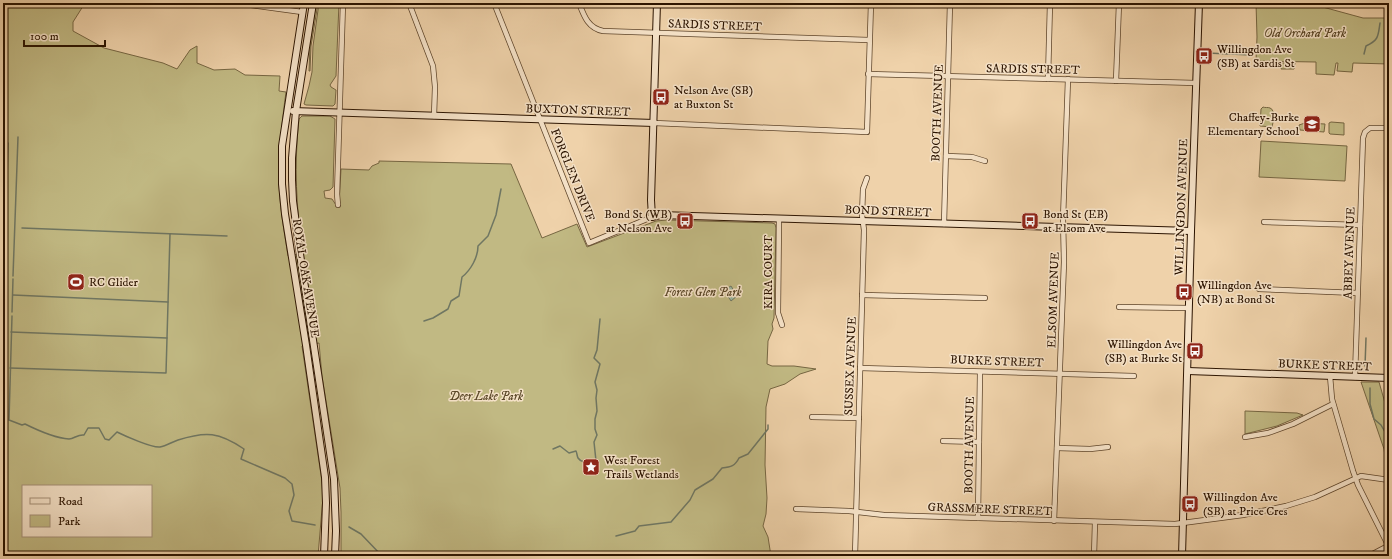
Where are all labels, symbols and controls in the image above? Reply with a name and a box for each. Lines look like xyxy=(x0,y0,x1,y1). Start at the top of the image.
street label: SARDIS STREET xyxy=(668,16,762,35)
scale bar xyxy=(24,22,105,48)
park label: Old Orchard Park xyxy=(1264,26,1346,41)
text: 100 m xyxy=(30,29,59,44)
place label: Willingdon Ave (SB) at Sardis St xyxy=(1216,42,1295,71)
bus stop icon: Willingdon Ave (SB) at Sardis St xyxy=(1194,46,1214,66)
street label: SARDIS STREET xyxy=(986,61,1080,78)
street label: BOOTH AVENUE xyxy=(928,64,947,162)
place label: Nelson Ave (SB) at Buxton St xyxy=(674,83,753,112)
bus stop icon: Nelson Ave (SB) at Buxton St xyxy=(651,87,671,107)
street label: BUXTON STREET xyxy=(525,101,631,120)
place label: Chaffey-Burke Elementary School xyxy=(1207,110,1299,139)
school or university icon: Chaffey-Burke Elementary School xyxy=(1302,114,1322,134)
street label: FORGLEN DRIVE xyxy=(547,126,598,225)
street label: WILLINGDON AVENUE xyxy=(1172,138,1191,277)
street label: BOND STREET xyxy=(844,202,932,221)
street label: ABBEY AVENUE xyxy=(1340,206,1359,299)
place label: Bond St (WB) at Nelson Ave xyxy=(604,207,672,236)
place label: Bond St (EB) at Elsom Ave xyxy=(1043,207,1108,236)
bus stop icon: Bond St (WB) at Nelson Ave xyxy=(675,211,695,231)
bus stop icon: Bond St (EB) at Elsom Ave xyxy=(1020,211,1040,231)
street label: ROYAL OAK AVENUE xyxy=(289,217,322,339)
street label: KIRA COURT xyxy=(761,235,776,309)
street label: ELSOM AVENUE xyxy=(1044,251,1063,348)
sports icon: RC Glider xyxy=(66,272,86,292)
place label: RC Glider xyxy=(89,275,138,290)
place label: Willingdon Ave (NB) at Bond St xyxy=(1196,278,1275,307)
bus stop icon: Willingdon Ave (NB) at Bond St xyxy=(1174,282,1194,302)
park label: Forest Glen Park xyxy=(665,285,741,300)
street label: SUSSEX AVENUE xyxy=(841,316,860,416)
place label: Willingdon Ave (SB) at Burke St xyxy=(1105,337,1182,366)
bus stop icon: Willingdon Ave (SB) at Burke St xyxy=(1185,341,1205,361)
street label: BURKE STREET xyxy=(950,352,1044,371)
street label: BURKE STREET xyxy=(1278,356,1372,375)
park label: Deer Lake Park xyxy=(449,389,523,404)
street label: BOOTH AVENUE xyxy=(961,396,978,494)
place label: West Forest Trails Wetlands xyxy=(603,453,679,482)
place icon: West Forest Trails Wetlands xyxy=(581,457,601,477)
legend xyxy=(22,485,152,537)
place label: Willingdon Ave (SB) at Price Cres xyxy=(1202,490,1288,519)
text: Road xyxy=(58,494,83,509)
bus stop icon: Willingdon Ave (SB) at Price Cres xyxy=(1180,494,1200,514)
street label: GRASSMERE STREET xyxy=(927,500,1052,519)
text: Park xyxy=(58,514,80,529)

